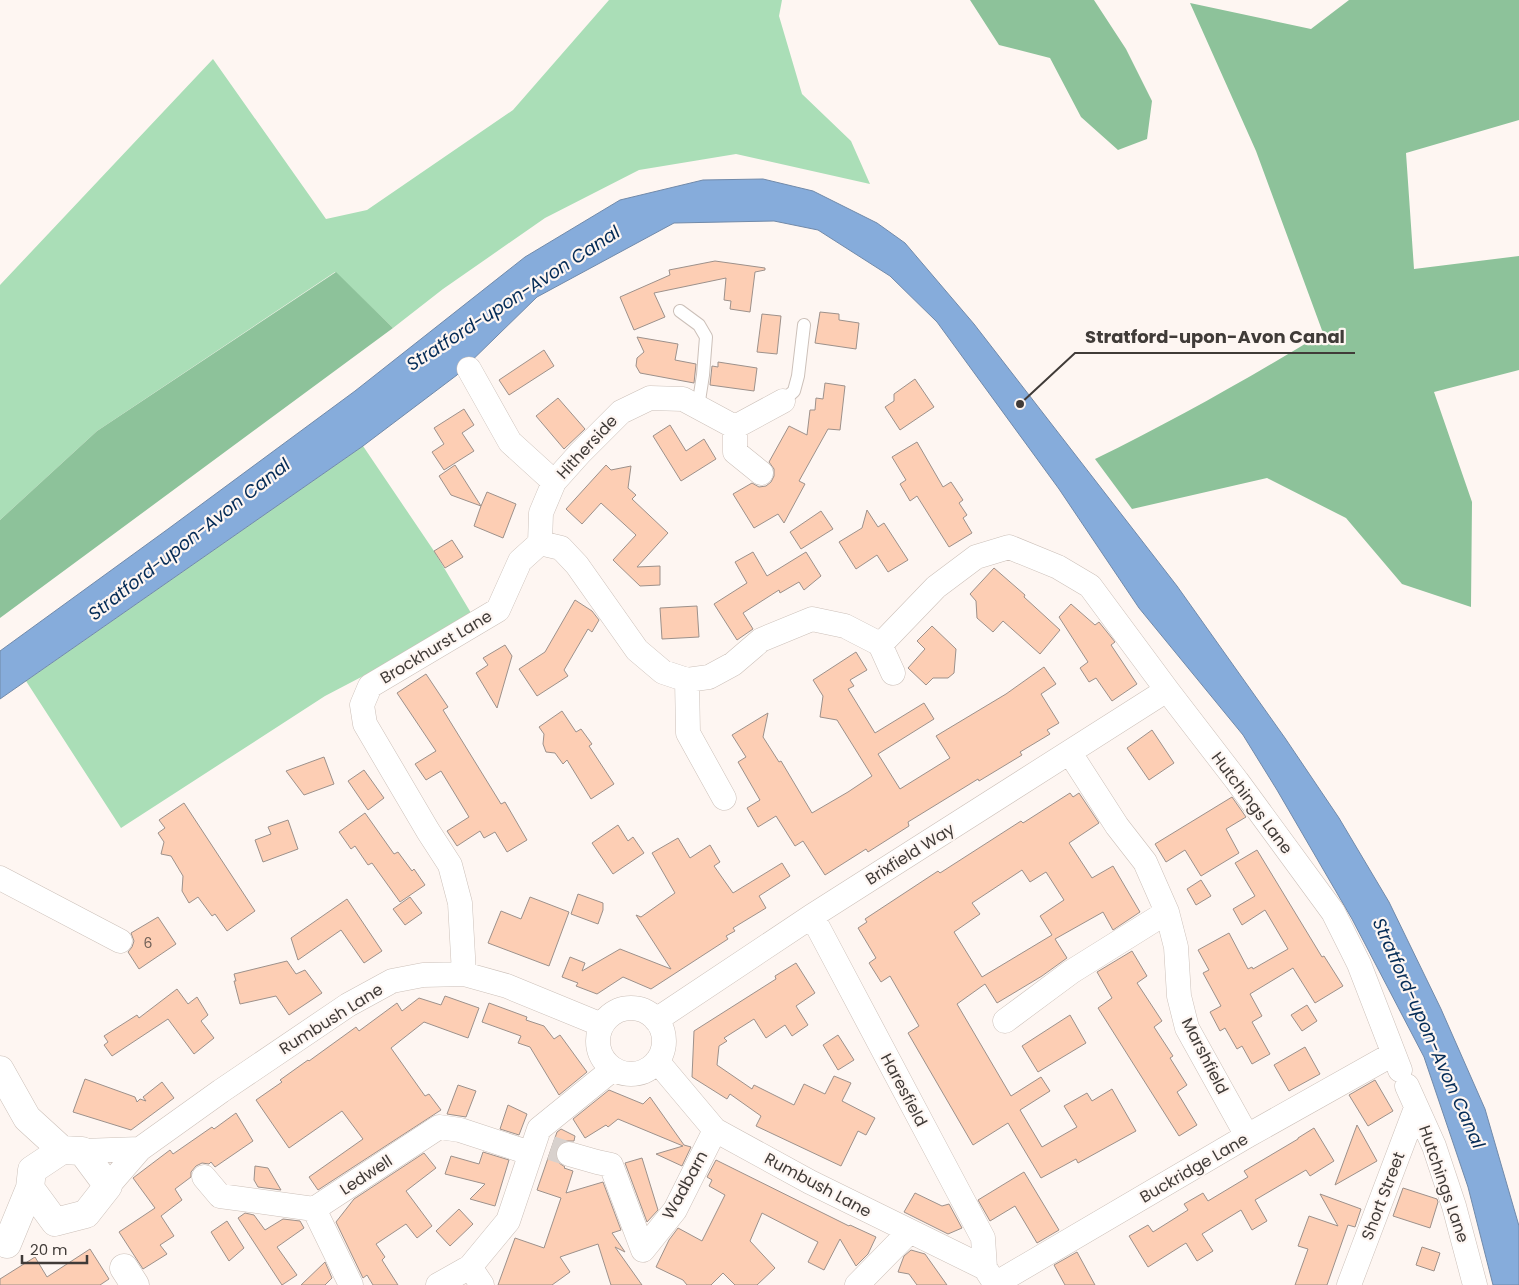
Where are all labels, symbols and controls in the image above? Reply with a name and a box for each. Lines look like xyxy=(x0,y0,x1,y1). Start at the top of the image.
water label: Stratford-upon-Avon Canal xyxy=(401,219,625,377)
callout: Stratford-upon-Avon Canal xyxy=(1075,320,1355,353)
text: Stratford-upon-Avon Canal xyxy=(1085,324,1345,349)
street label: Hitherside xyxy=(551,410,623,484)
water label: Stratford-upon-Avon Canal xyxy=(83,452,296,626)
street label: Brockhurst Lane xyxy=(376,604,496,690)
street label: Hutchings Lane xyxy=(1206,747,1298,859)
street label: Brixfield Way xyxy=(861,817,959,891)
water label: Stratford-upon-Avon Canal xyxy=(1367,914,1492,1153)
house number: 6 xyxy=(144,933,153,953)
street label: Rumbush Lane xyxy=(275,978,387,1060)
street label: Marshfield xyxy=(1176,1014,1234,1098)
street label: Haresfield xyxy=(875,1049,933,1131)
street label: Hutchings Lane xyxy=(1413,1122,1475,1246)
street label: Buckridge Lane xyxy=(1136,1128,1252,1208)
street label: Wadbarn xyxy=(657,1147,713,1223)
street label: Rumbush Lane xyxy=(760,1147,876,1223)
street label: Short Street xyxy=(1356,1148,1410,1243)
street label: Ledwell xyxy=(335,1149,397,1201)
scale bar xyxy=(22,1232,88,1264)
text: 20 m xyxy=(30,1239,68,1260)

